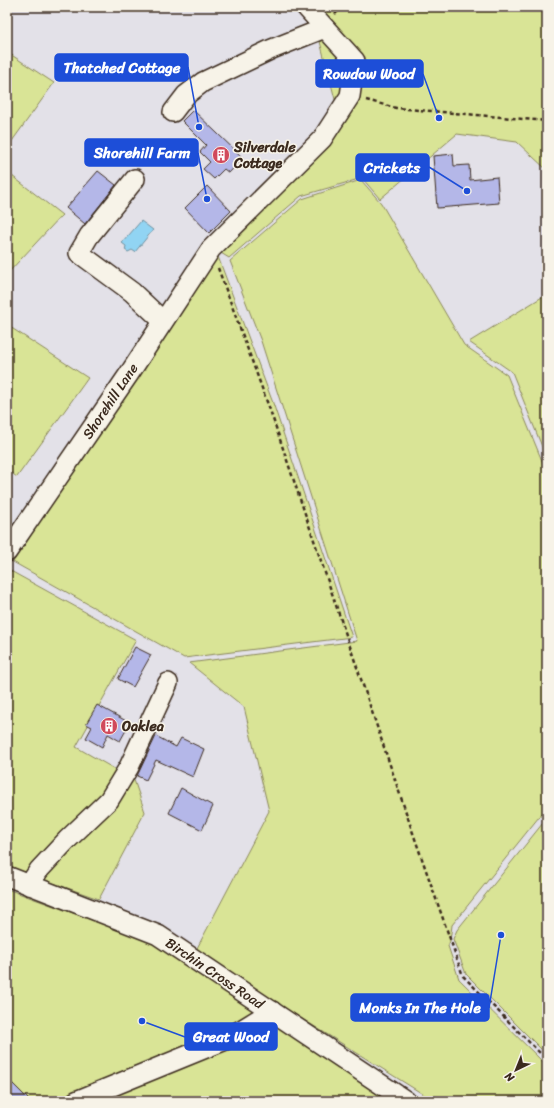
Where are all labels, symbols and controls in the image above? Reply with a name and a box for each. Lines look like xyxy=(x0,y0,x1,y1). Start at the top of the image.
callout: Thatched Cottage xyxy=(55,54,188,81)
text: Thatched Cottage xyxy=(63,55,181,81)
callout: Rowdow Wood xyxy=(316,60,423,87)
text: Rowdow Wood xyxy=(322,61,417,87)
place label: Silverdale Cottage xyxy=(233,135,296,176)
callout: Shorehill Farm xyxy=(85,139,198,166)
text: Shorehill Farm xyxy=(93,140,191,166)
building icon: Silverdale Cottage xyxy=(211,145,231,165)
callout: Crickets xyxy=(356,154,429,181)
text: Crickets xyxy=(363,155,421,181)
street label: Shorehill Lane xyxy=(76,358,145,444)
place label: Oaklea xyxy=(121,714,165,739)
building icon: Oaklea xyxy=(99,716,119,736)
street label: Birchin Cross Road xyxy=(160,931,271,1017)
callout: Monks In The Hole xyxy=(351,994,489,1021)
text: Monks In The Hole xyxy=(358,995,481,1021)
callout: Great Wood xyxy=(185,1023,277,1050)
text: Great Wood xyxy=(192,1024,271,1050)
north arrow xyxy=(496,1050,536,1090)
text: N xyxy=(500,1067,520,1087)

